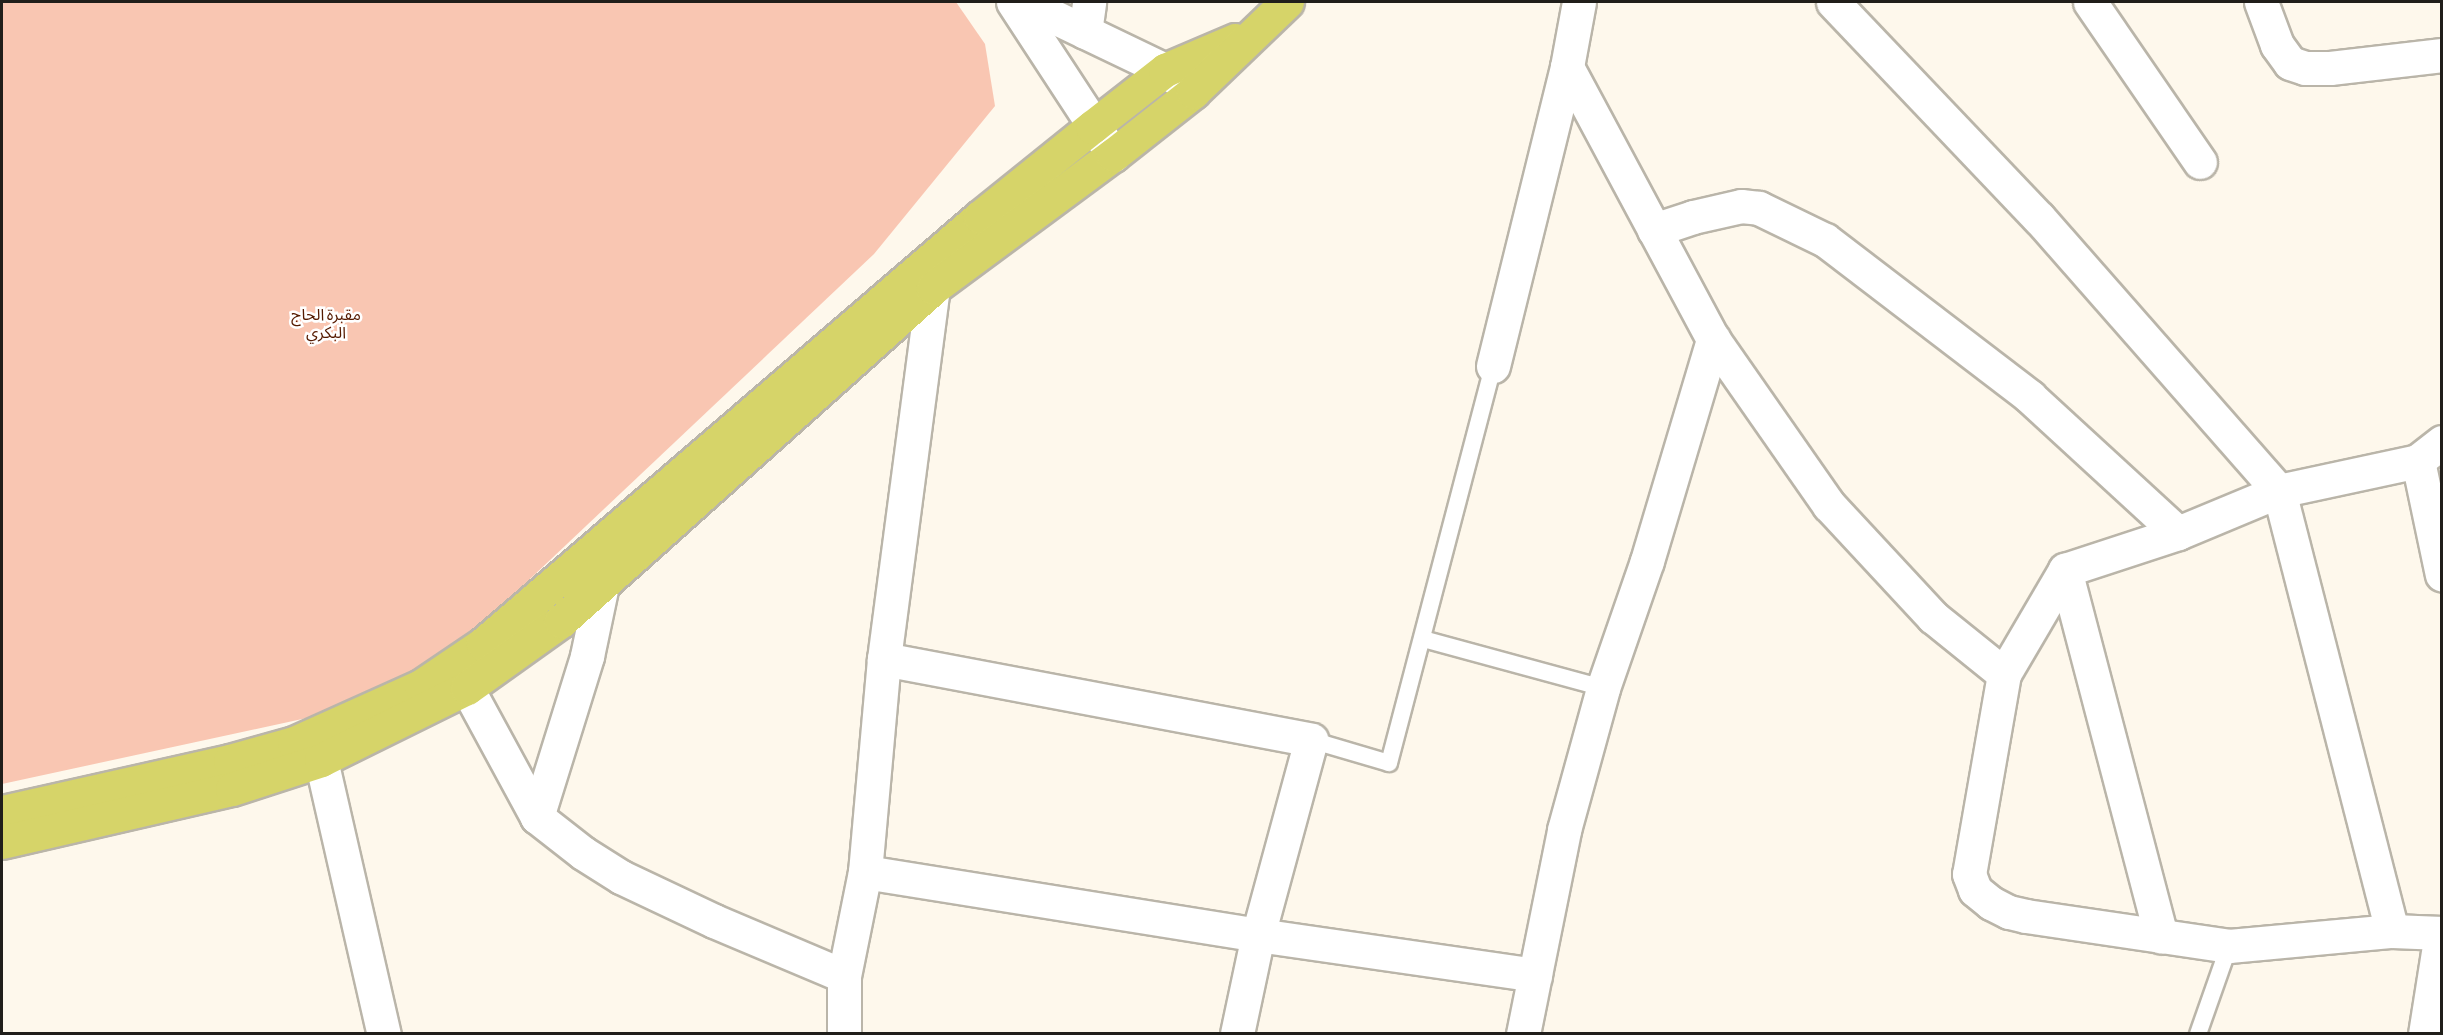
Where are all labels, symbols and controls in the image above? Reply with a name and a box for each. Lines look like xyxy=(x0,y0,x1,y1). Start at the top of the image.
park label: مقبرة الحاج البكري xyxy=(291,306,361,344)

